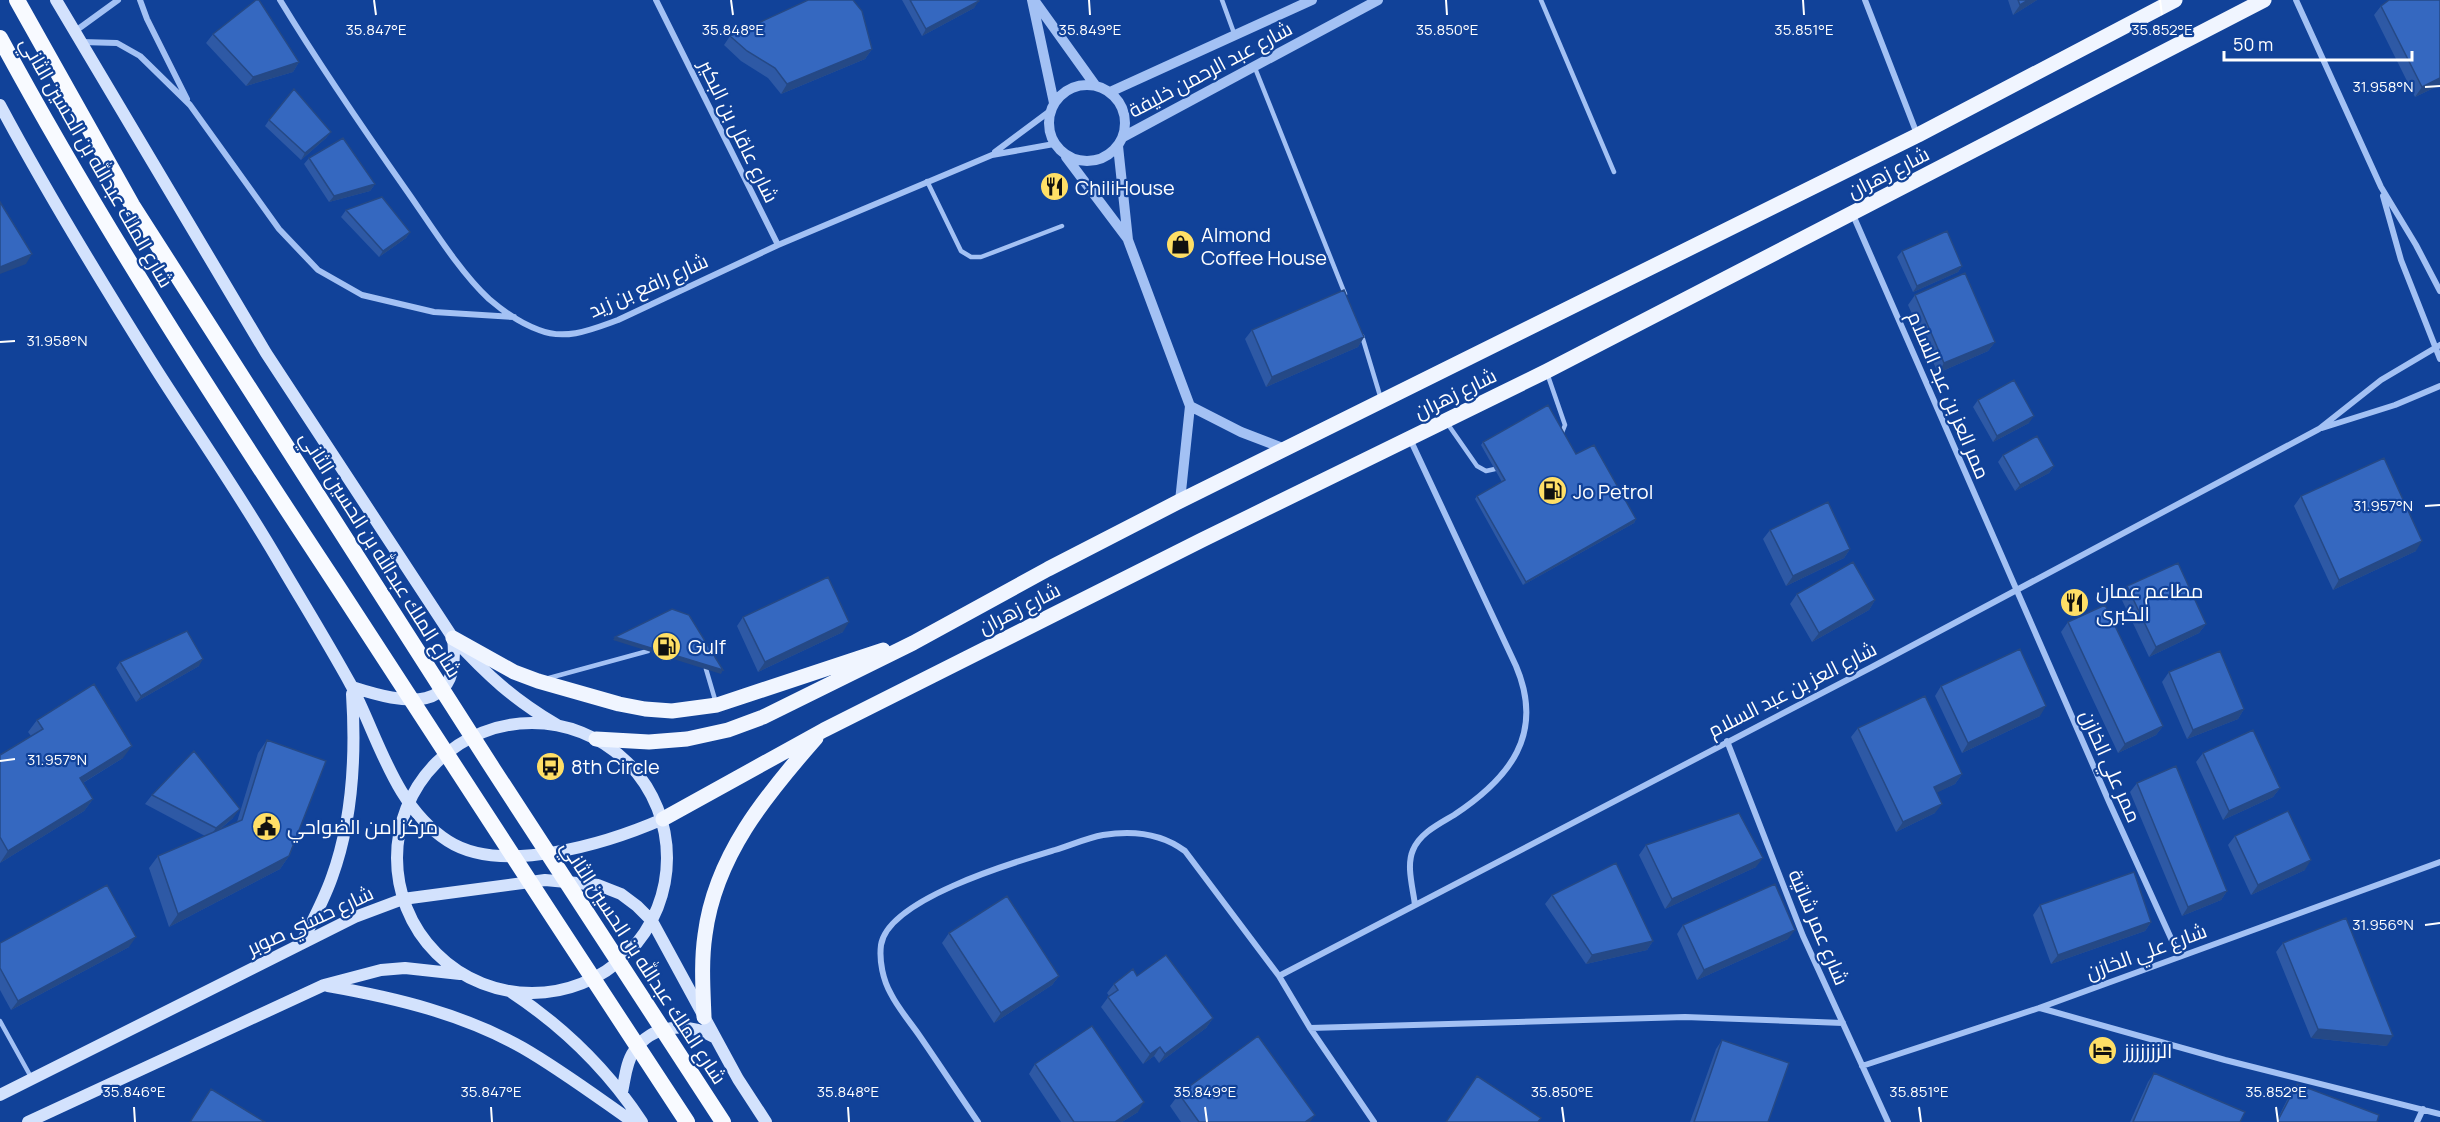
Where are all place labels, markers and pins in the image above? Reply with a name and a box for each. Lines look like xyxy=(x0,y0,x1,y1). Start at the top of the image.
restaurant icon: ChiliHouse xyxy=(1038,171,1070,203)
place label: ChiliHouse xyxy=(1075,174,1175,201)
place label: Almond Coffee House xyxy=(1201,221,1327,271)
shop icon: Almond Coffee House xyxy=(1164,229,1196,261)
fuel station icon: Jo Petrol xyxy=(1536,475,1568,507)
place label: Jo Petrol xyxy=(1573,478,1653,505)
place label: مطاعم عمان الكبرى xyxy=(2096,577,2203,627)
restaurant icon: مطاعم عمان الكبرى xyxy=(2059,586,2091,618)
fuel station icon: Gulf xyxy=(651,630,683,662)
place label: Gulf xyxy=(688,633,726,660)
bus stop icon: 8th Circle xyxy=(534,750,566,782)
place label: 8th Circle xyxy=(571,753,660,780)
public building icon: مركز امن الضواحي xyxy=(250,810,282,842)
place label: مركز امن الضواحي xyxy=(287,813,438,843)
hotel icon: الززززززز xyxy=(2087,1034,2119,1066)
place label: الززززززز xyxy=(2123,1037,2172,1064)

